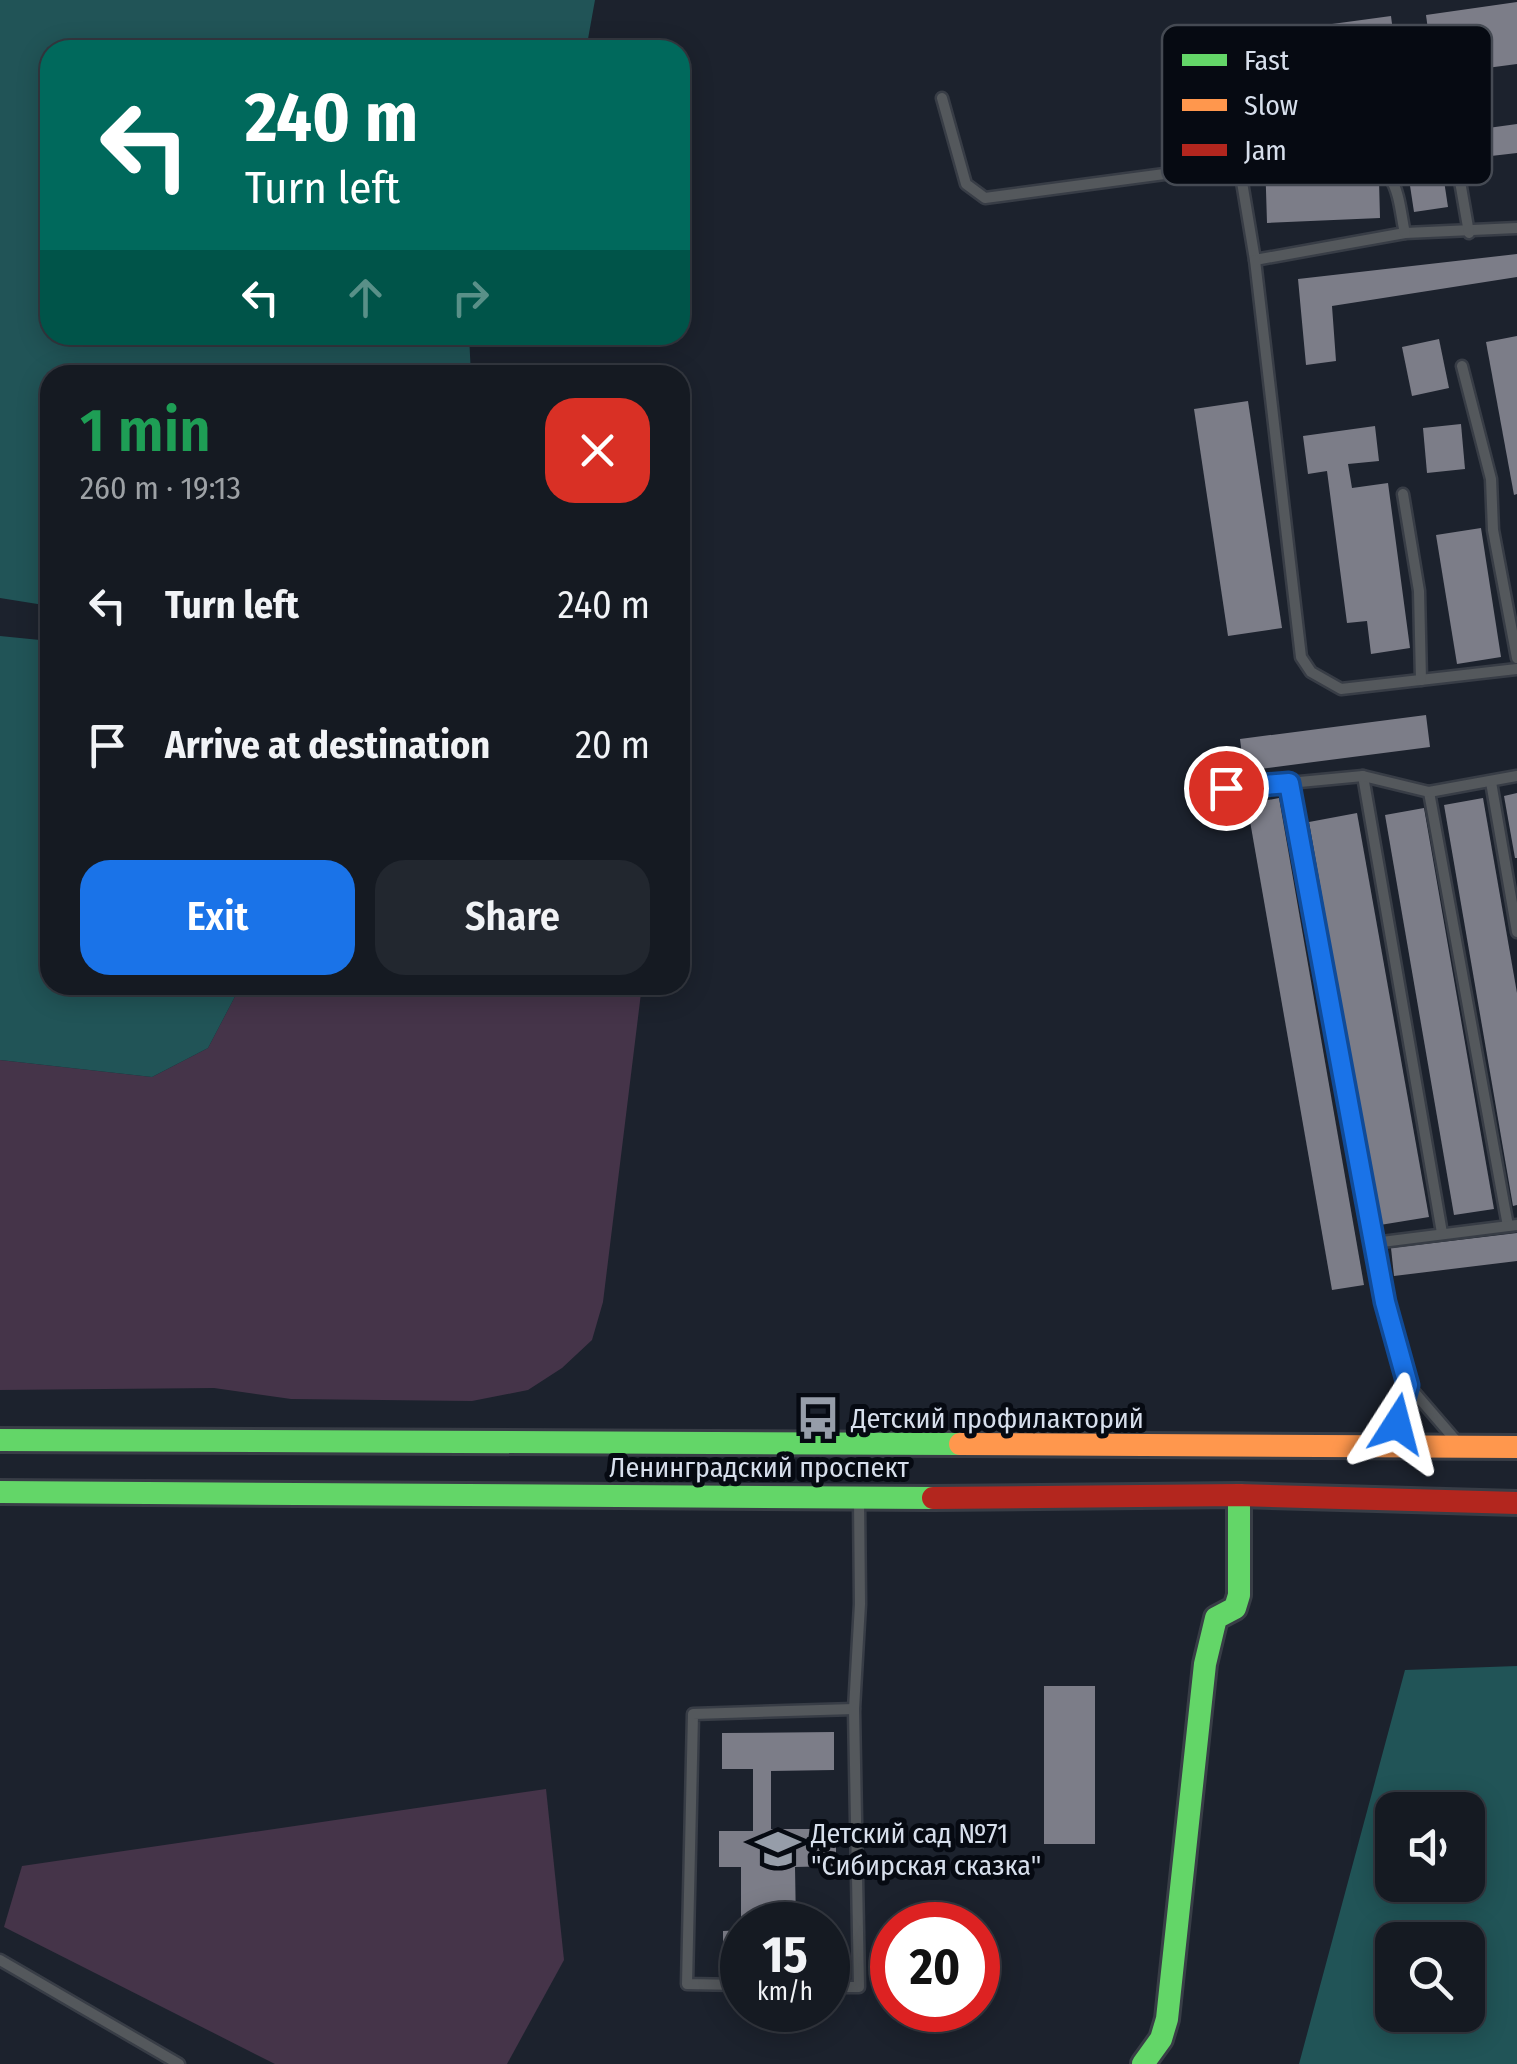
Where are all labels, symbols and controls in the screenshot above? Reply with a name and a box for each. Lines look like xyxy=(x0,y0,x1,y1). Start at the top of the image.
legend xyxy=(1162,25,1492,185)
text: Fast xyxy=(1244,44,1290,77)
text: 240 m xyxy=(245,76,418,160)
icon: left xyxy=(80,80,210,210)
text: Slow xyxy=(1244,89,1298,122)
text: Jam xyxy=(1244,134,1287,167)
text: Turn left xyxy=(245,161,400,215)
icon: left xyxy=(233,270,288,325)
icon: ahead xyxy=(338,270,393,325)
icon: right xyxy=(443,270,498,325)
text: 1 min xyxy=(80,395,211,467)
button: close xyxy=(545,398,650,503)
text: 260 m · 19:13 xyxy=(80,469,241,507)
icon: left xyxy=(80,578,135,633)
text: Turn left xyxy=(165,582,299,628)
text: 240 m xyxy=(558,582,650,628)
icon: arrive xyxy=(80,718,135,773)
text: Arrive at destination xyxy=(165,722,490,768)
text: 20 m xyxy=(575,722,650,768)
pin xyxy=(1184,746,1269,831)
icon: arrive xyxy=(1199,761,1254,816)
button: Exit xyxy=(80,860,355,975)
button: Share xyxy=(375,860,650,975)
position arrow xyxy=(1345,1372,1449,1476)
bus stop icon: Детский профилакторий xyxy=(794,1394,842,1442)
place label: Детский профилакторий xyxy=(850,1402,1144,1435)
street label: Ленинградский проспект xyxy=(609,1451,910,1484)
map controls xyxy=(1375,1792,1485,2032)
button: sound xyxy=(1375,1792,1485,1902)
place label: Детский сад №71 "Сибирская сказка" xyxy=(810,1817,1041,1882)
school or university icon: Детский сад №71 "Сибирская сказка" xyxy=(754,1825,802,1873)
speed limit sign: 20 xyxy=(870,1902,1000,2032)
button: search xyxy=(1375,1922,1485,2032)
text: 15 xyxy=(762,1925,808,1985)
text: km/h xyxy=(757,1977,813,2007)

